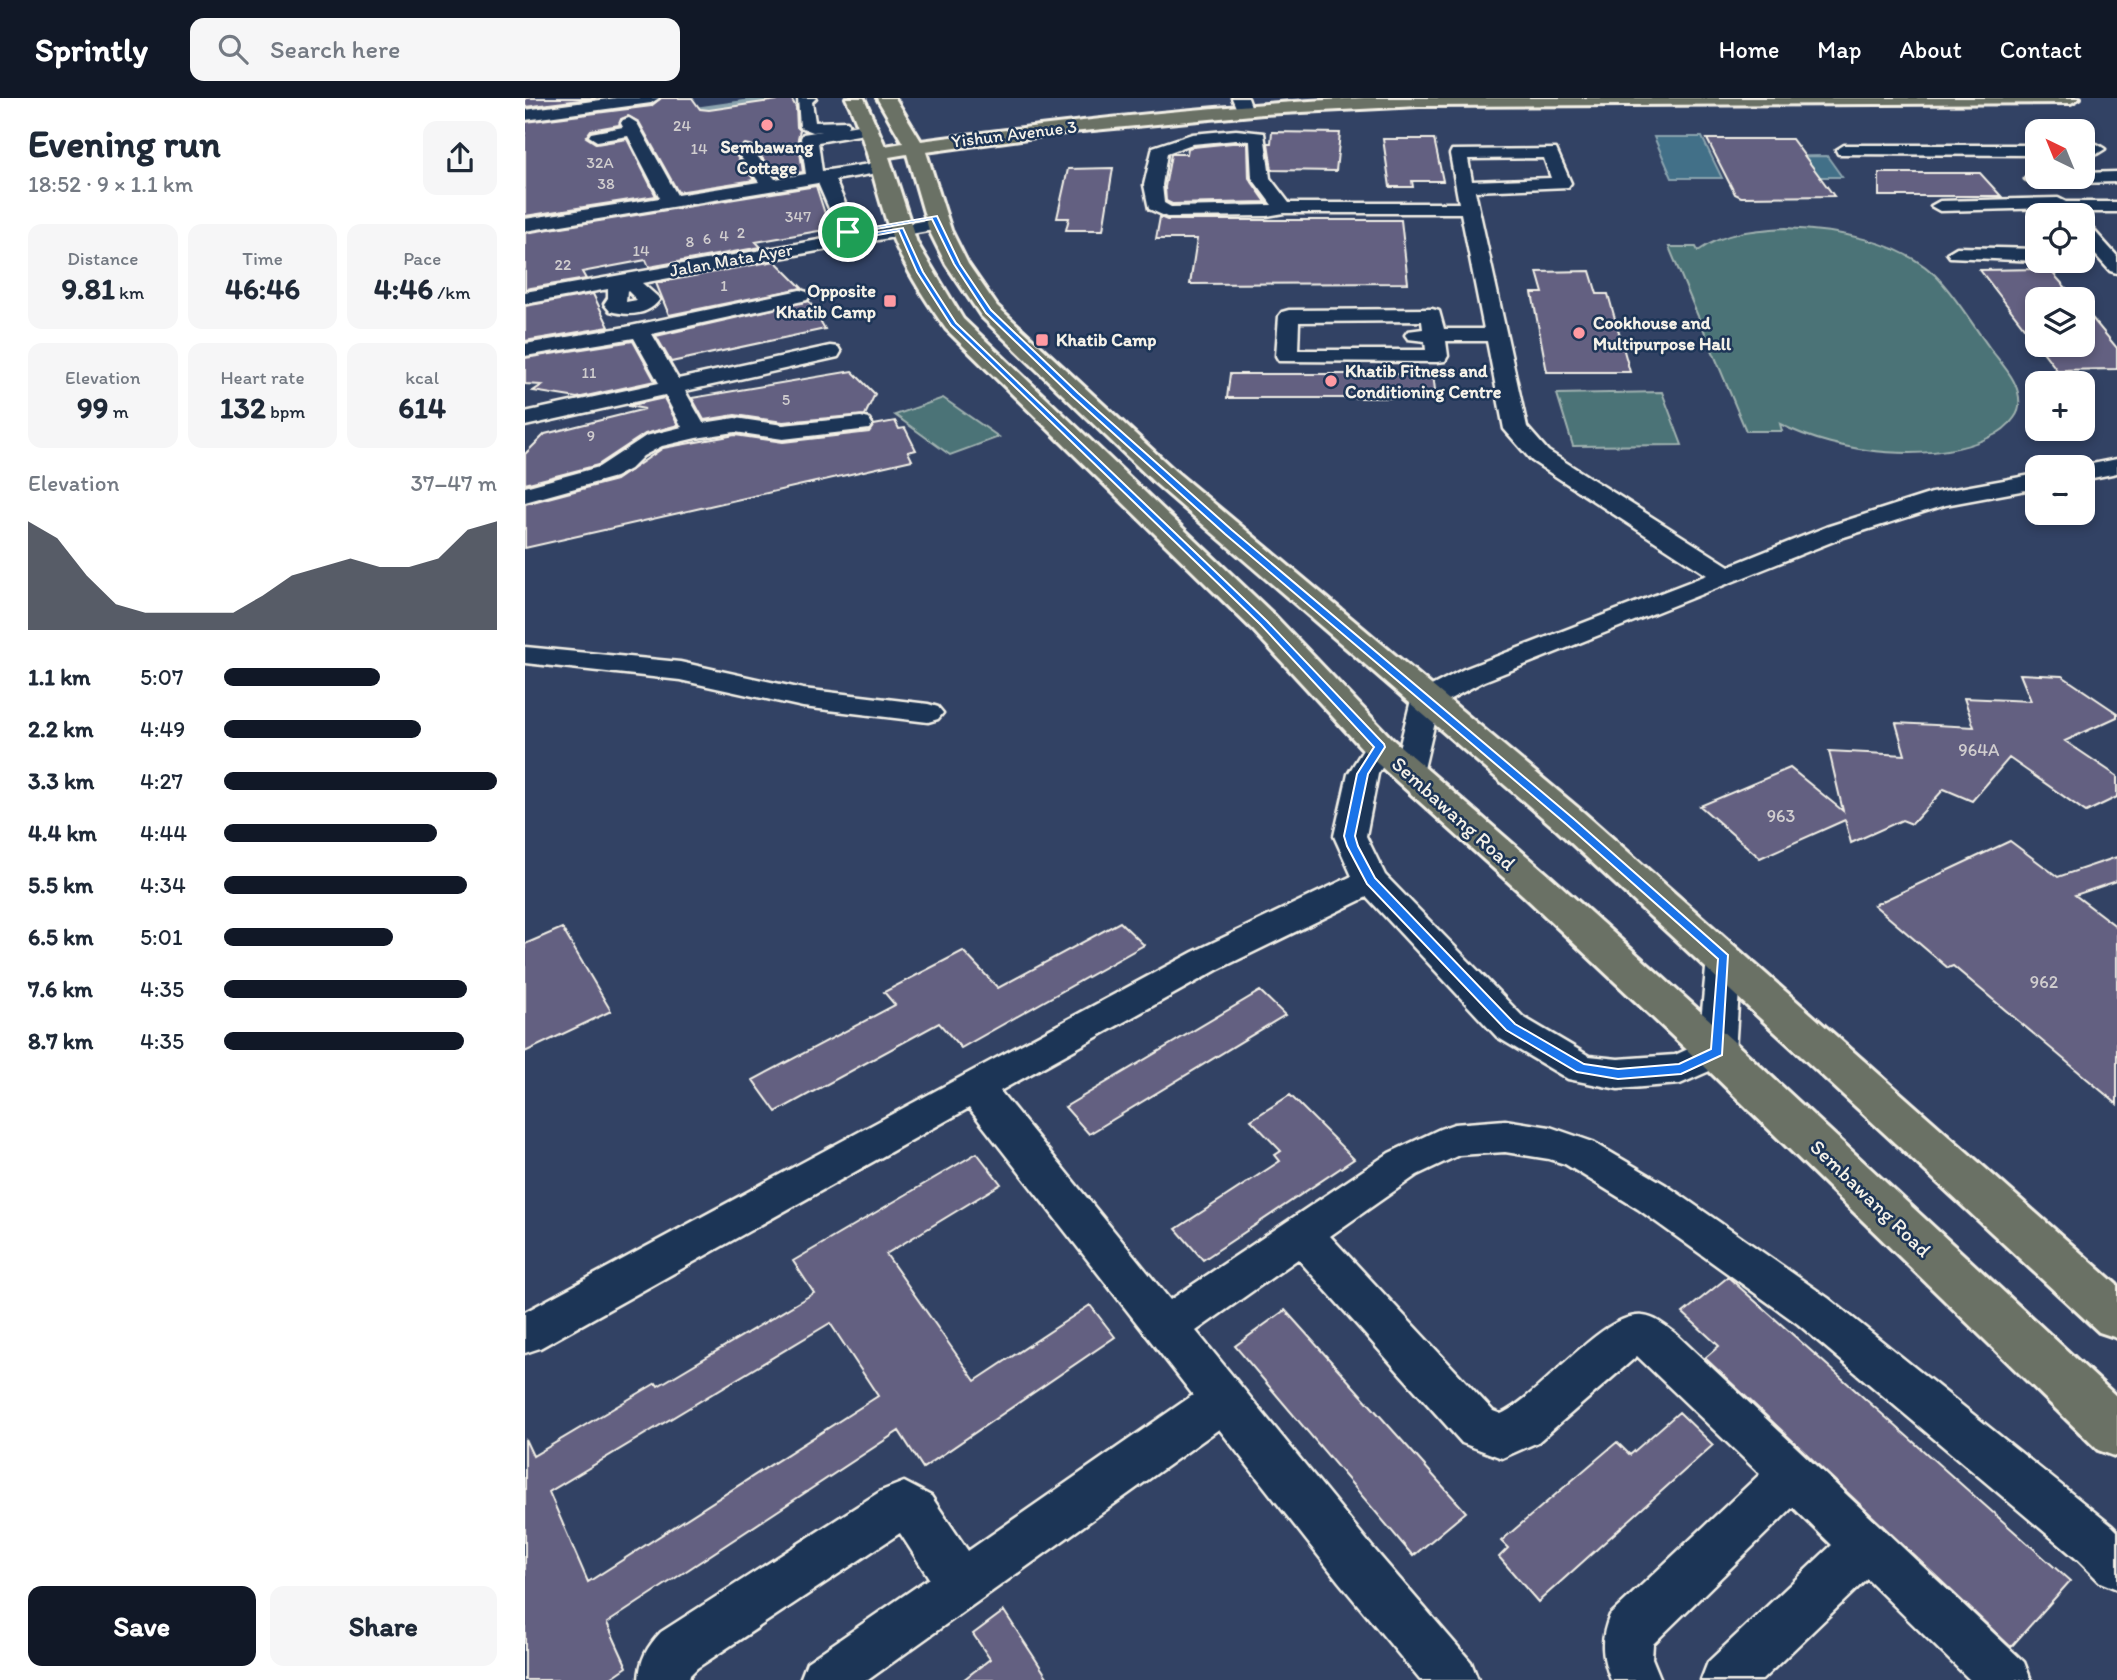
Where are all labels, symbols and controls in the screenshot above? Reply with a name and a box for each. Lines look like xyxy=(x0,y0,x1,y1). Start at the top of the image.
search box xyxy=(190,18,680,81)
text: Sprintly xyxy=(35,30,148,69)
icon: search xyxy=(214,30,252,68)
text: Search here xyxy=(270,33,400,65)
text: Home xyxy=(1719,35,1779,64)
text: Map xyxy=(1817,35,1861,64)
text: About xyxy=(1899,35,1962,64)
text: Contact xyxy=(2000,35,2082,64)
street label: Yishun Avenue 3 xyxy=(950,115,1078,153)
house number: 24 xyxy=(673,116,691,135)
marker: Sembawang Cottage xyxy=(759,117,775,133)
north arrow xyxy=(2025,119,2095,189)
map controls xyxy=(2025,119,2095,525)
text: Evening run xyxy=(28,121,221,167)
button: share xyxy=(423,121,497,195)
place label: Sembawang Cottage xyxy=(721,136,814,179)
house number: 14 xyxy=(690,139,708,158)
house number: 32A xyxy=(586,153,614,172)
text: 18:52 · 9 × 1.1 km xyxy=(28,170,193,198)
house number: 38 xyxy=(597,174,615,193)
pin xyxy=(818,202,878,262)
button: locate xyxy=(2025,203,2095,273)
house number: 347 xyxy=(785,207,811,226)
icon: arrive xyxy=(829,213,867,251)
house number: 2 xyxy=(737,223,746,242)
house number: 4 xyxy=(719,226,729,245)
house number: 6 xyxy=(703,229,711,248)
house number: 8 xyxy=(686,232,695,251)
street label: Jalan Mata Ayer xyxy=(668,238,794,282)
house number: 14 xyxy=(632,241,650,260)
text: Distance xyxy=(67,247,138,270)
text: Time xyxy=(242,247,283,270)
text: Pace xyxy=(403,247,441,270)
house number: 22 xyxy=(555,255,572,274)
text: 9.81 xyxy=(61,270,115,307)
text: 46:46 xyxy=(225,270,300,307)
text: 4:46 xyxy=(374,270,433,307)
house number: 1 xyxy=(720,276,728,295)
place label: Opposite Khatib Camp xyxy=(776,280,876,323)
text: km xyxy=(115,281,144,304)
text: /km xyxy=(433,281,471,304)
button: layers xyxy=(2025,287,2095,357)
marker: Opposite Khatib Camp xyxy=(882,293,898,309)
place label: Cookhouse and Multipurpose Hall xyxy=(1593,312,1732,355)
marker: Cookhouse and Multipurpose Hall xyxy=(1571,325,1587,341)
place label: Khatib Camp xyxy=(1056,329,1156,351)
marker: Khatib Camp xyxy=(1034,332,1050,348)
place label: Khatib Fitness and Conditioning Centre xyxy=(1345,360,1502,403)
house number: 11 xyxy=(582,363,597,382)
text: Elevation xyxy=(65,366,141,389)
text: Heart rate xyxy=(220,366,305,389)
text: kcal xyxy=(405,366,439,389)
button: + xyxy=(2025,371,2095,441)
marker: Khatib Fitness and Conditioning Centre xyxy=(1323,373,1339,389)
text: 99 xyxy=(77,389,108,426)
text: 132 xyxy=(220,389,266,426)
text: 614 xyxy=(398,389,446,426)
house number: 5 xyxy=(782,390,790,409)
text: m xyxy=(108,400,129,423)
text: bpm xyxy=(266,400,305,423)
house number: 9 xyxy=(587,426,595,445)
button: − xyxy=(2025,455,2095,525)
text: Elevation xyxy=(28,469,119,497)
text: 37–47 m xyxy=(410,469,497,497)
text: 1.1 km xyxy=(28,663,91,691)
text: 5:07 xyxy=(140,663,183,691)
text: 2.2 km xyxy=(28,715,93,743)
text: 4:49 xyxy=(140,715,185,743)
house number: 964A xyxy=(1958,739,2000,761)
street label: Sembawang Road xyxy=(1387,751,1522,876)
text: 3.3 km xyxy=(28,767,94,795)
text: 4:27 xyxy=(140,767,183,795)
house number: 963 xyxy=(1767,805,1796,827)
text: 4.4 km xyxy=(28,819,97,847)
text: 4:44 xyxy=(140,819,187,847)
text: 5.5 km xyxy=(28,871,93,899)
text: 4:34 xyxy=(140,871,186,899)
text: 6.5 km xyxy=(28,923,93,951)
text: 5:01 xyxy=(140,923,183,951)
house number: 962 xyxy=(2030,971,2059,993)
text: 7.6 km xyxy=(28,975,93,1003)
text: 4:35 xyxy=(140,975,184,1003)
text: 8.7 km xyxy=(28,1027,93,1055)
text: 4:35 xyxy=(140,1027,184,1055)
street label: Sembawang Road xyxy=(1805,1134,1937,1262)
button: Save xyxy=(28,1586,256,1666)
button: Share xyxy=(270,1586,497,1666)

